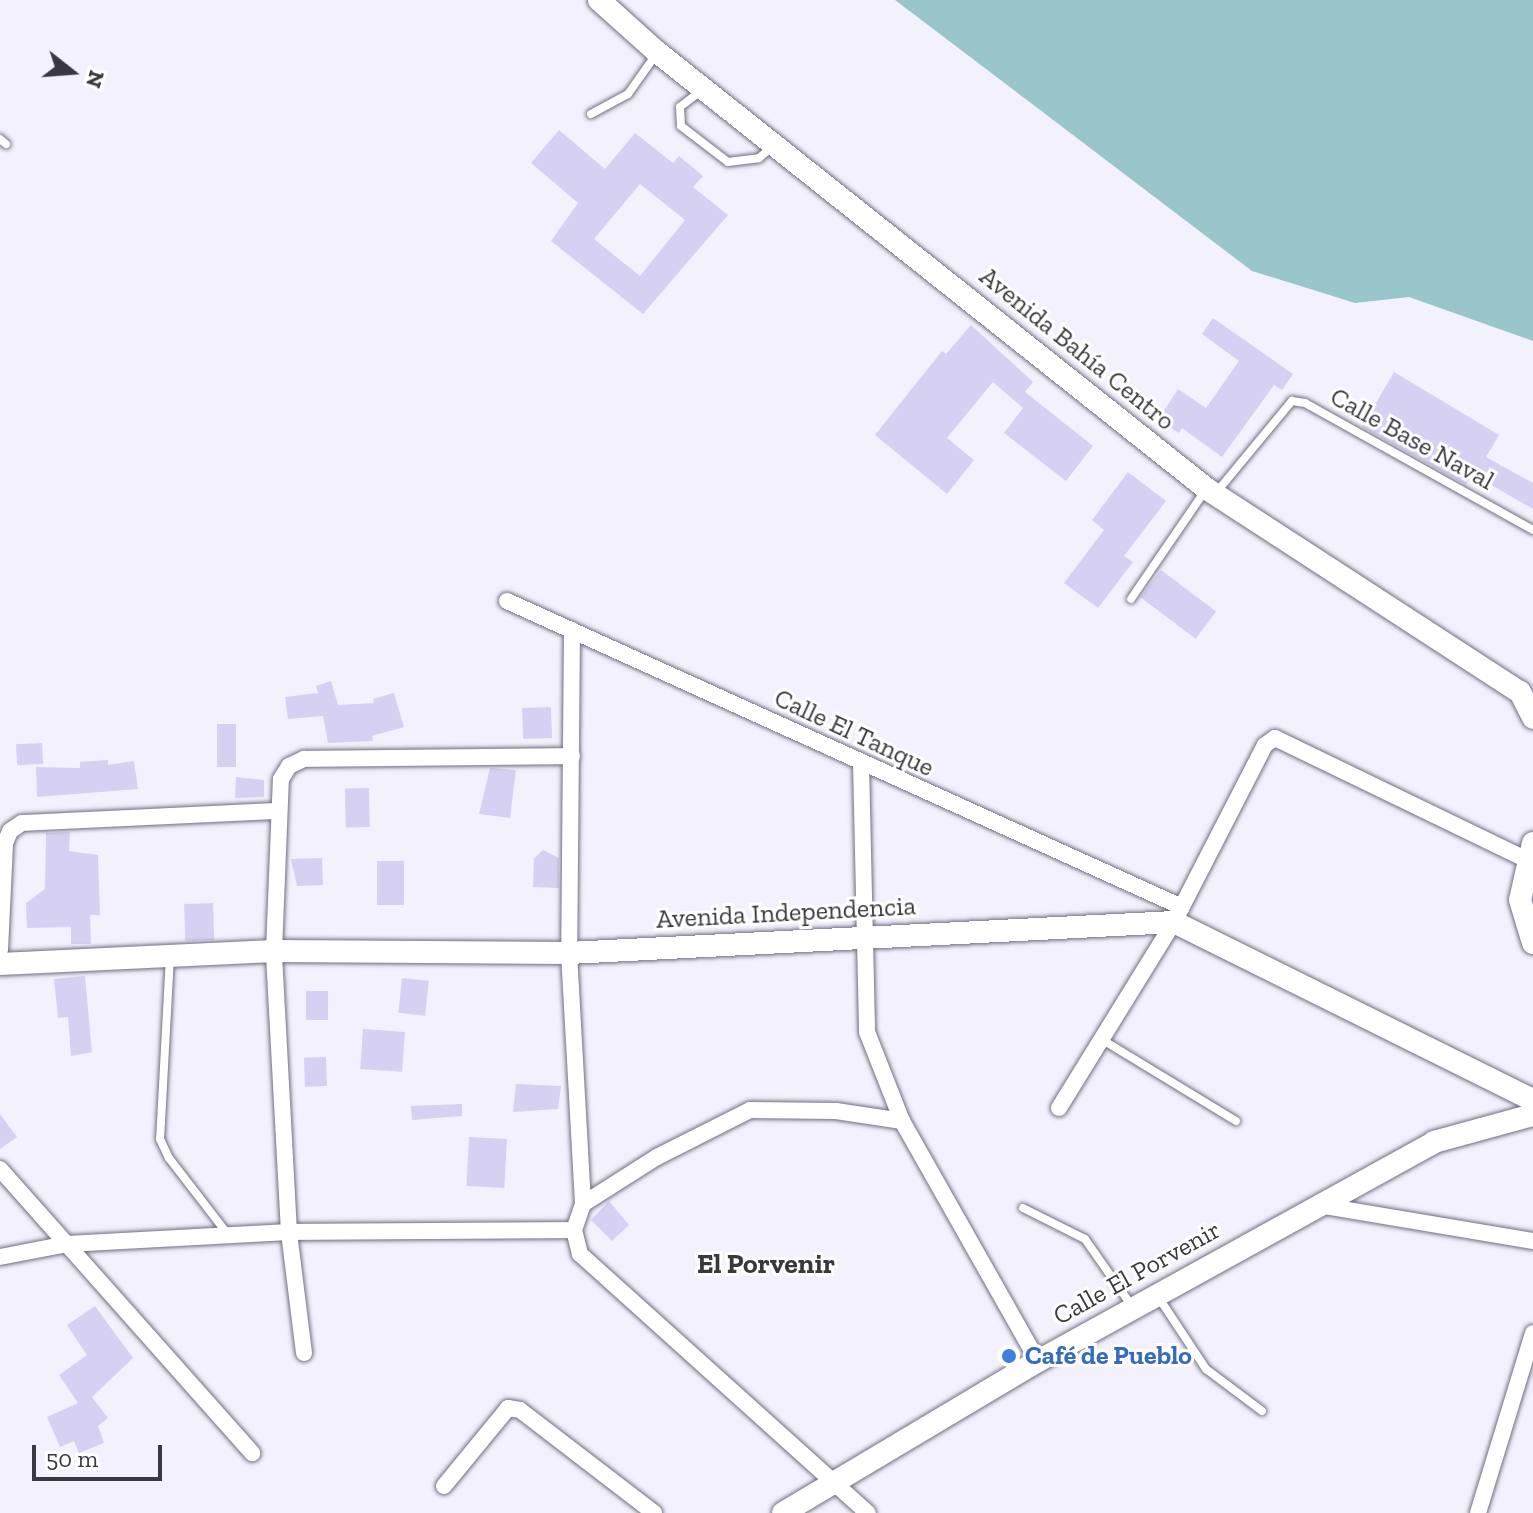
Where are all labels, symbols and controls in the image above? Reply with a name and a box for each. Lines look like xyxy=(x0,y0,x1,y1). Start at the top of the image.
north arrow xyxy=(32,32,112,112)
text: N xyxy=(80,67,111,91)
street label: Avenida Bahía Centro xyxy=(973,261,1181,437)
street label: Calle Base Naval xyxy=(1325,381,1499,497)
street label: Calle El Tanque xyxy=(769,682,939,784)
street label: Avenida Independencia xyxy=(655,891,917,935)
street label: Calle El Porvenir xyxy=(1048,1214,1226,1332)
district label: El Porvenir xyxy=(697,1247,835,1281)
place label: Café de Pueblo xyxy=(1025,1340,1192,1372)
marker: Café de Pueblo xyxy=(1000,1347,1018,1365)
scale bar xyxy=(36,1429,166,1479)
text: 50 m xyxy=(46,1444,98,1473)

